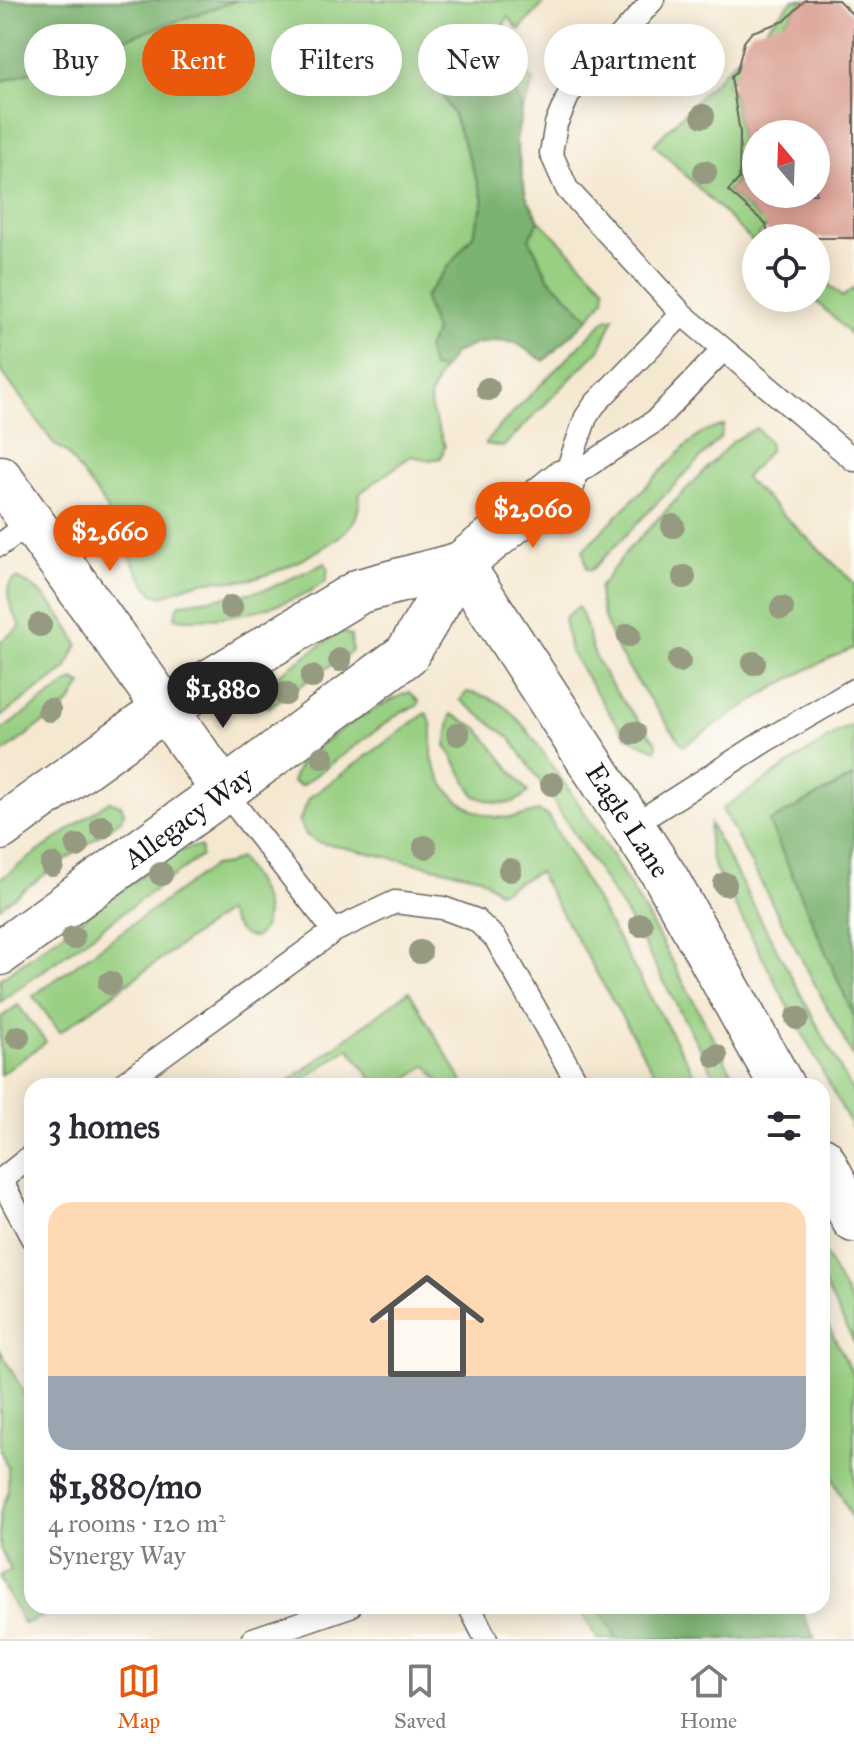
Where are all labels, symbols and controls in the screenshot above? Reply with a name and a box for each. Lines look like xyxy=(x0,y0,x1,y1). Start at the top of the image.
chip: Buy xyxy=(24,24,126,96)
chip: Rent xyxy=(142,24,255,96)
chip: Filters xyxy=(271,24,402,96)
chip: New xyxy=(418,24,528,96)
chip: Apartment xyxy=(544,24,725,96)
north arrow xyxy=(742,120,830,208)
map controls xyxy=(742,120,830,312)
button: locate xyxy=(742,224,830,312)
pin: $2,060 xyxy=(468,482,598,550)
text: $2,060 xyxy=(493,492,573,524)
pin: $2,660 xyxy=(45,505,175,573)
text: $2,660 xyxy=(71,515,149,547)
pin: $1,880 xyxy=(158,662,288,730)
text: $1,880 xyxy=(185,672,261,704)
street label: Eagle Lane xyxy=(578,757,678,884)
street label: Allegacy Way xyxy=(116,758,260,877)
icon: filters xyxy=(762,1104,806,1148)
text: 3 homes xyxy=(48,1106,160,1147)
icon: home xyxy=(355,1254,499,1398)
text: $1,880/mo xyxy=(48,1466,202,1507)
text: 4 rooms · 120 m² xyxy=(48,1507,226,1539)
text: Synergy Way xyxy=(48,1539,186,1571)
tab: Map xyxy=(117,1659,161,1734)
tab: Saved xyxy=(394,1659,446,1734)
tab: Home xyxy=(680,1659,737,1734)

